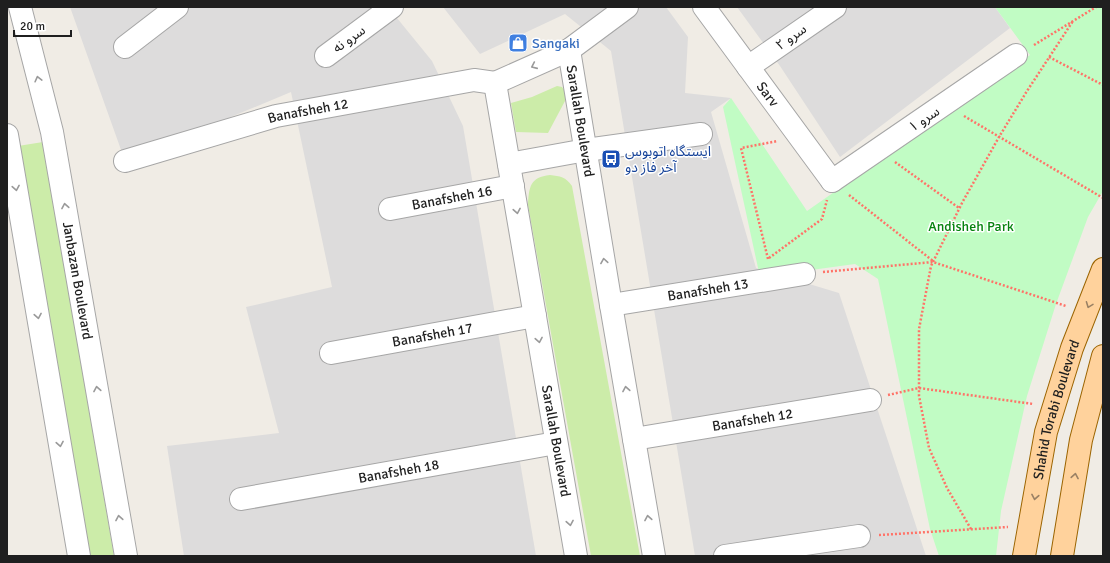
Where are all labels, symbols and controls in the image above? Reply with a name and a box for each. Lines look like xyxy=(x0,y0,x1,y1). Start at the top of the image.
scale bar xyxy=(14,12,71,38)
text: 20 m xyxy=(20,19,45,34)
street label: سرو ۲ xyxy=(772,20,810,54)
street label: سرو نه xyxy=(329,21,369,57)
shop icon: Sangaki xyxy=(507,32,529,54)
place label: Sangaki xyxy=(532,35,580,52)
one-way arrow xyxy=(530,61,538,69)
street label: Sarallah Boulevard xyxy=(563,64,598,178)
one-way arrow xyxy=(35,76,43,82)
street label: Sarv xyxy=(753,78,783,110)
street label: Banafsheh 12 xyxy=(266,95,350,127)
street label: سرو ۱ xyxy=(905,102,943,136)
place label: ایستگاه اتوبوس آخر فاز دو xyxy=(625,143,711,176)
bus stop icon: ایستگاه اتوبوس آخر فاز دو xyxy=(600,148,622,170)
street label: Banafsheh 16 xyxy=(410,182,494,213)
one-way arrow xyxy=(11,185,20,191)
one-way arrow xyxy=(61,203,70,209)
one-way arrow xyxy=(512,208,521,214)
park label: Andisheh Park xyxy=(928,218,1014,235)
street label: Janbazan Boulevard xyxy=(59,220,97,341)
one-way arrow xyxy=(600,258,609,264)
street label: Banafsheh 13 xyxy=(666,275,749,304)
one-way arrow xyxy=(1085,301,1093,308)
one-way arrow xyxy=(33,313,42,319)
street label: Banafsheh 17 xyxy=(391,319,474,350)
one-way arrow xyxy=(534,336,542,343)
street label: Shahid Torabi Boulevard xyxy=(1029,337,1083,481)
street label: Sarallah Boulevard xyxy=(538,384,574,498)
one-way arrow xyxy=(93,386,101,393)
one-way arrow xyxy=(622,386,630,393)
street label: Banafsheh 12 xyxy=(711,404,794,434)
one-way arrow xyxy=(55,441,64,447)
street label: Banafsheh 18 xyxy=(357,455,440,487)
one-way arrow xyxy=(1070,473,1079,479)
one-way arrow xyxy=(1031,494,1039,500)
one-way arrow xyxy=(115,514,124,521)
one-way arrow xyxy=(644,514,653,521)
one-way arrow xyxy=(565,520,574,526)

